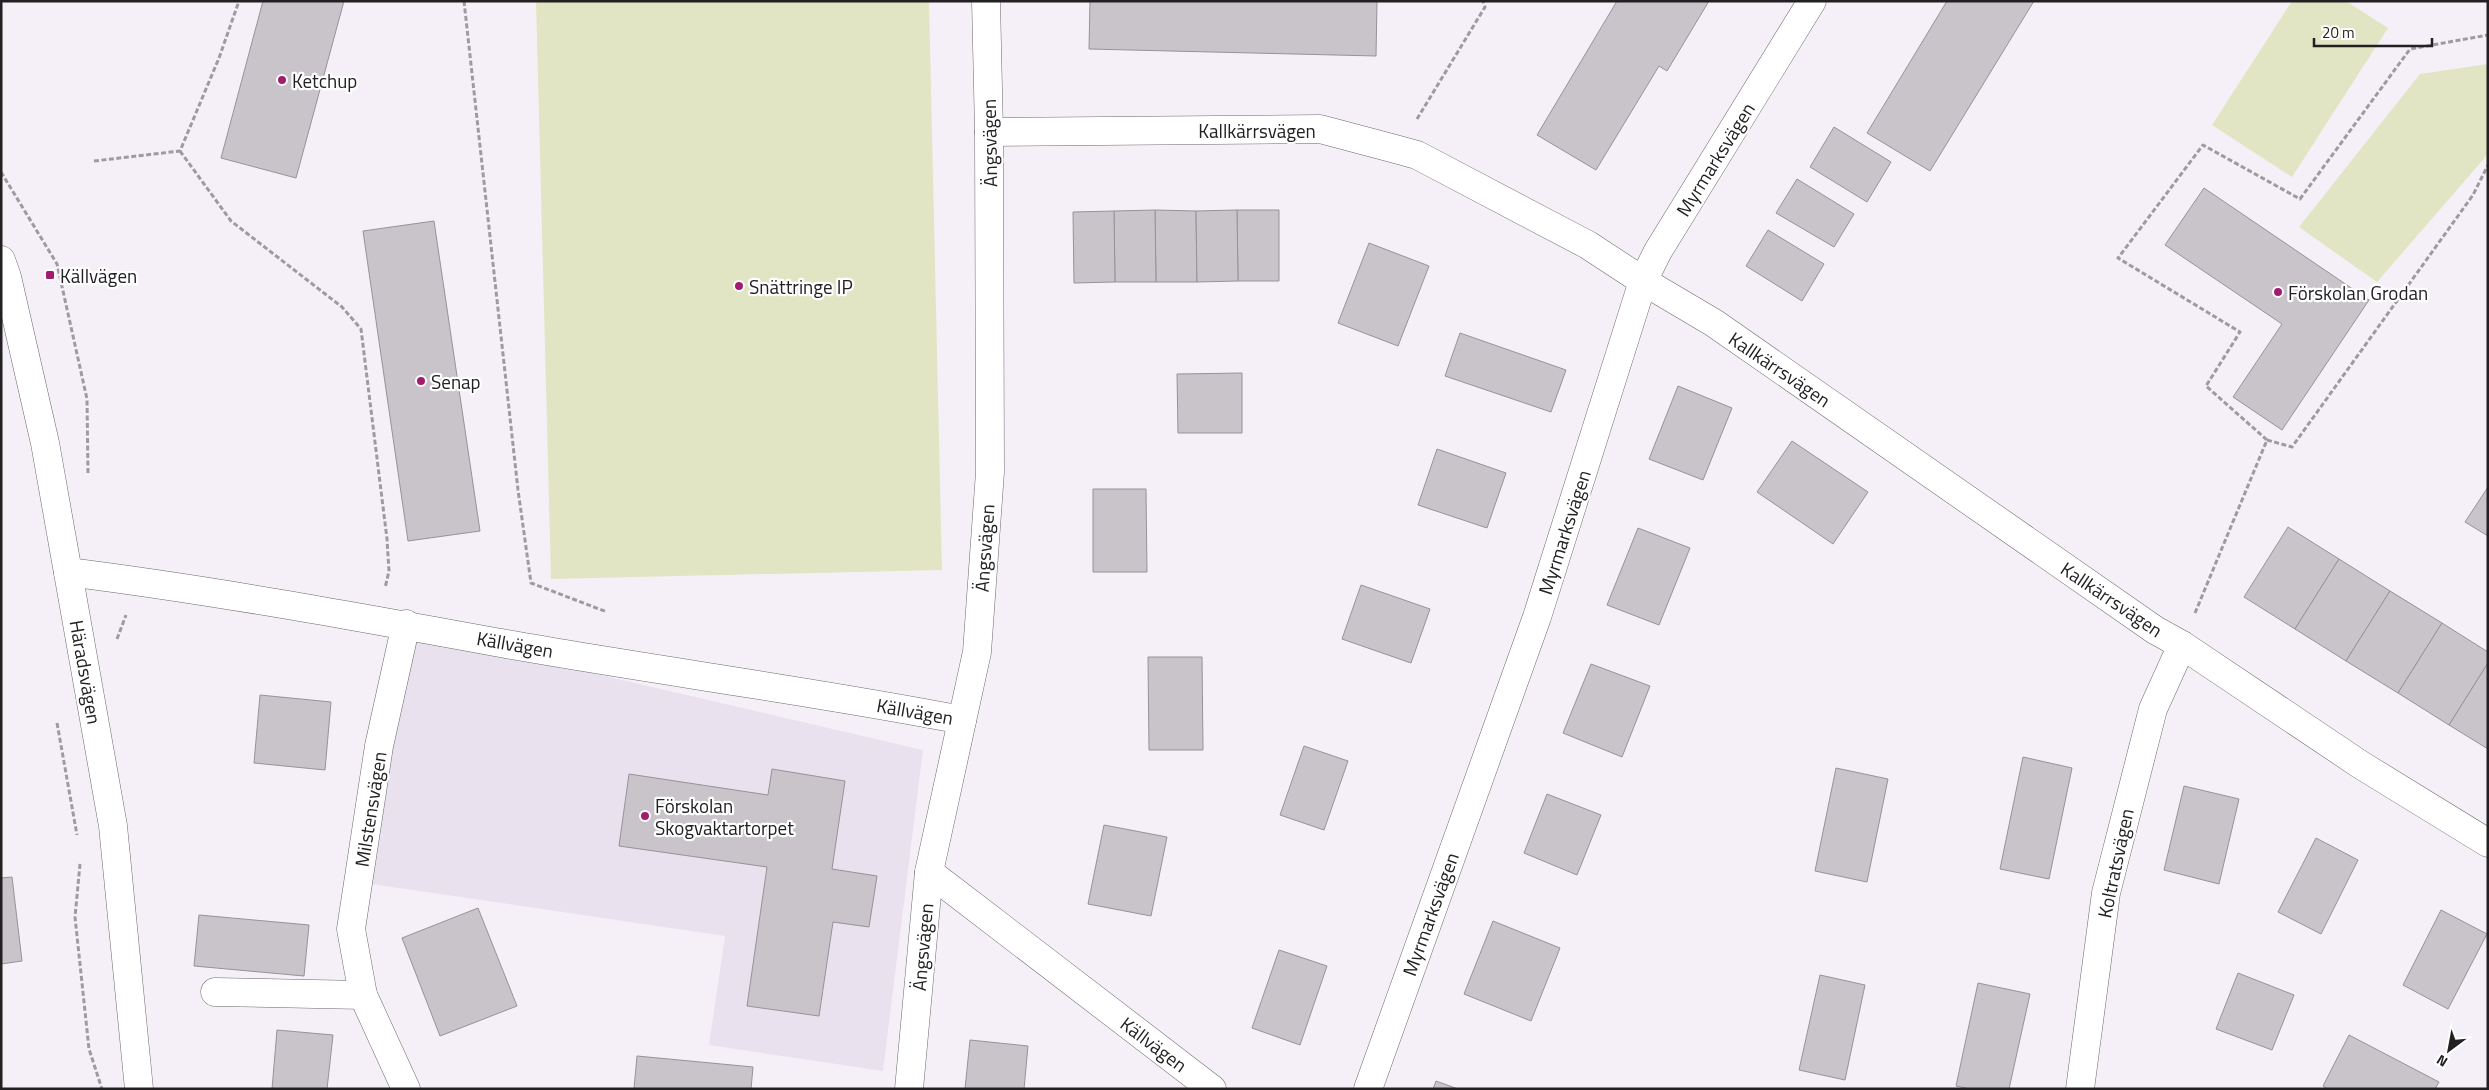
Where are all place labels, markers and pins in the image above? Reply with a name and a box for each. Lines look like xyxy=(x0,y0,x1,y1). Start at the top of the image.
place label: Ketchup xyxy=(292,66,357,95)
marker: Ketchup xyxy=(276,74,288,86)
place label: Källvägen xyxy=(60,261,137,290)
marker: Källvägen xyxy=(44,269,56,281)
place label: Snättringe IP xyxy=(749,272,853,301)
place label: Förskolan Grodan xyxy=(2288,278,2428,307)
marker: Snättringe IP xyxy=(733,280,745,292)
marker: Förskolan Grodan xyxy=(2272,286,2284,298)
place label: Senap xyxy=(431,367,481,396)
marker: Senap xyxy=(415,375,427,387)
place label: Förskolan Skogvaktartorpet xyxy=(655,791,794,842)
marker: Förskolan Skogvaktartorpet xyxy=(639,810,651,822)

